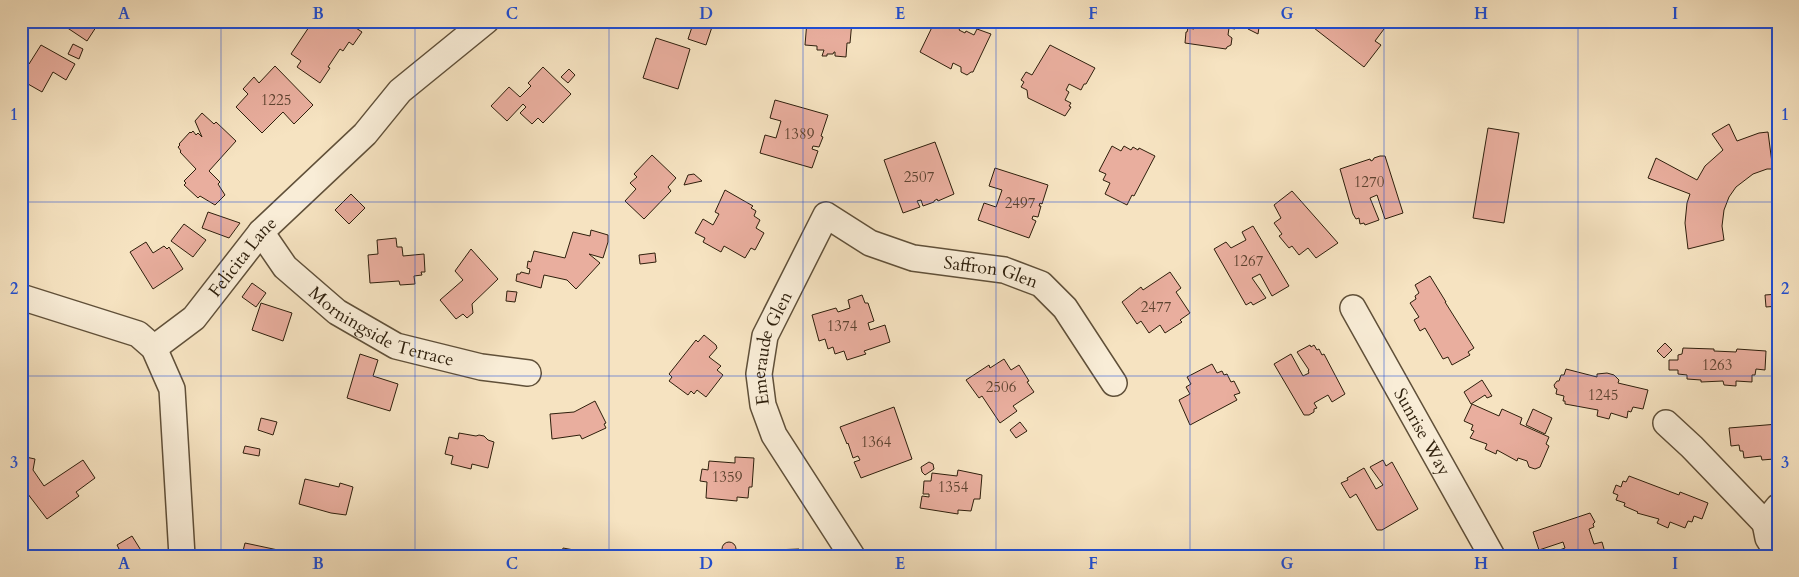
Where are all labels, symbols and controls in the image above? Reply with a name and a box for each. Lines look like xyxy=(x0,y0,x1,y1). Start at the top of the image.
text: A xyxy=(118,3,130,25)
text: B xyxy=(312,3,324,25)
text: C xyxy=(506,3,518,25)
text: D xyxy=(699,3,713,25)
text: E xyxy=(895,3,905,25)
text: F xyxy=(1088,3,1098,25)
text: G xyxy=(1280,3,1294,25)
text: H xyxy=(1474,3,1488,25)
text: I xyxy=(1672,3,1678,25)
house number: 1225 xyxy=(261,90,291,110)
text: 1 xyxy=(10,104,18,126)
text: 1 xyxy=(1781,104,1789,126)
house number: 1389 xyxy=(784,124,815,144)
house number: 2507 xyxy=(904,167,935,187)
house number: 1270 xyxy=(1354,172,1385,192)
house number: 2497 xyxy=(1005,193,1036,213)
street label: Felicita Lane xyxy=(202,211,282,302)
street label: Saffron Glen xyxy=(942,250,1042,295)
house number: 1267 xyxy=(1233,251,1264,271)
text: 2 xyxy=(10,278,18,300)
text: 2 xyxy=(1781,278,1789,300)
street label: Morningside Terrace xyxy=(303,280,457,372)
street label: Emeraude Glen xyxy=(746,286,798,407)
house number: 2477 xyxy=(1141,297,1172,317)
house number: 1374 xyxy=(827,316,858,336)
house number: 1263 xyxy=(1702,355,1732,375)
house number: 2506 xyxy=(986,377,1017,397)
street label: Sunrise Way xyxy=(1388,383,1457,481)
house number: 1245 xyxy=(1588,385,1618,405)
house number: 1364 xyxy=(861,432,892,452)
text: 3 xyxy=(10,452,18,474)
text: 3 xyxy=(1781,452,1789,474)
house number: 1359 xyxy=(712,467,743,487)
house number: 1354 xyxy=(938,477,969,497)
text: A xyxy=(118,553,130,575)
text: B xyxy=(312,553,324,575)
text: C xyxy=(506,553,518,575)
text: D xyxy=(699,553,713,575)
text: E xyxy=(895,553,905,575)
text: F xyxy=(1088,553,1098,575)
text: G xyxy=(1280,553,1294,575)
text: H xyxy=(1474,553,1488,575)
text: I xyxy=(1672,553,1678,575)

